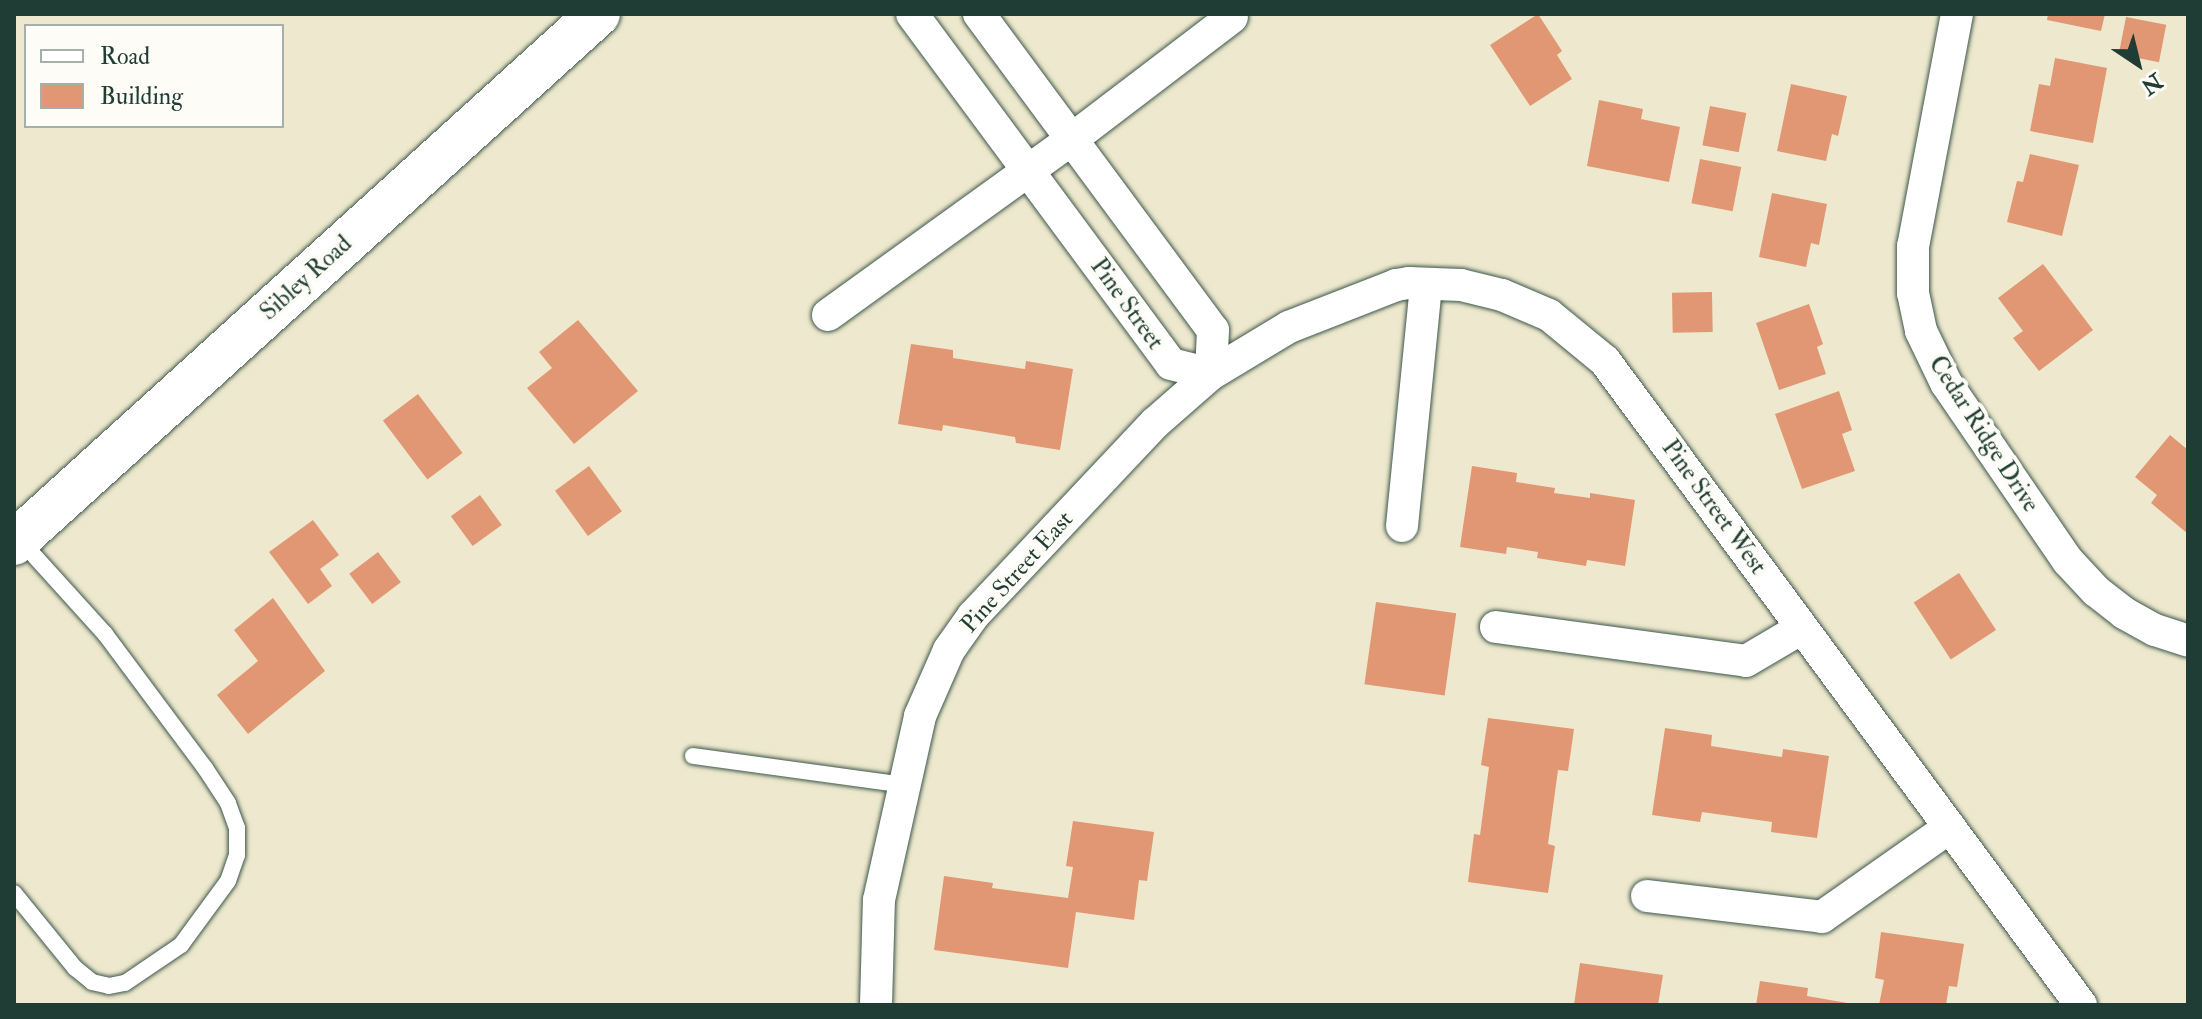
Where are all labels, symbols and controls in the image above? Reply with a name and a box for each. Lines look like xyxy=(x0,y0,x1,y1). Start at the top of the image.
legend xyxy=(24,24,284,128)
north arrow xyxy=(2098,24,2178,104)
text: Road xyxy=(100,41,150,72)
text: N xyxy=(2136,67,2168,101)
text: Building xyxy=(100,81,183,112)
street label: Sibley Road xyxy=(254,229,358,327)
street label: Pine Street xyxy=(1084,253,1170,355)
street label: Cedar Ridge Drive xyxy=(1923,351,2045,517)
street label: Pine Street West xyxy=(1656,434,1772,580)
street label: Pine Street East xyxy=(955,505,1079,639)

